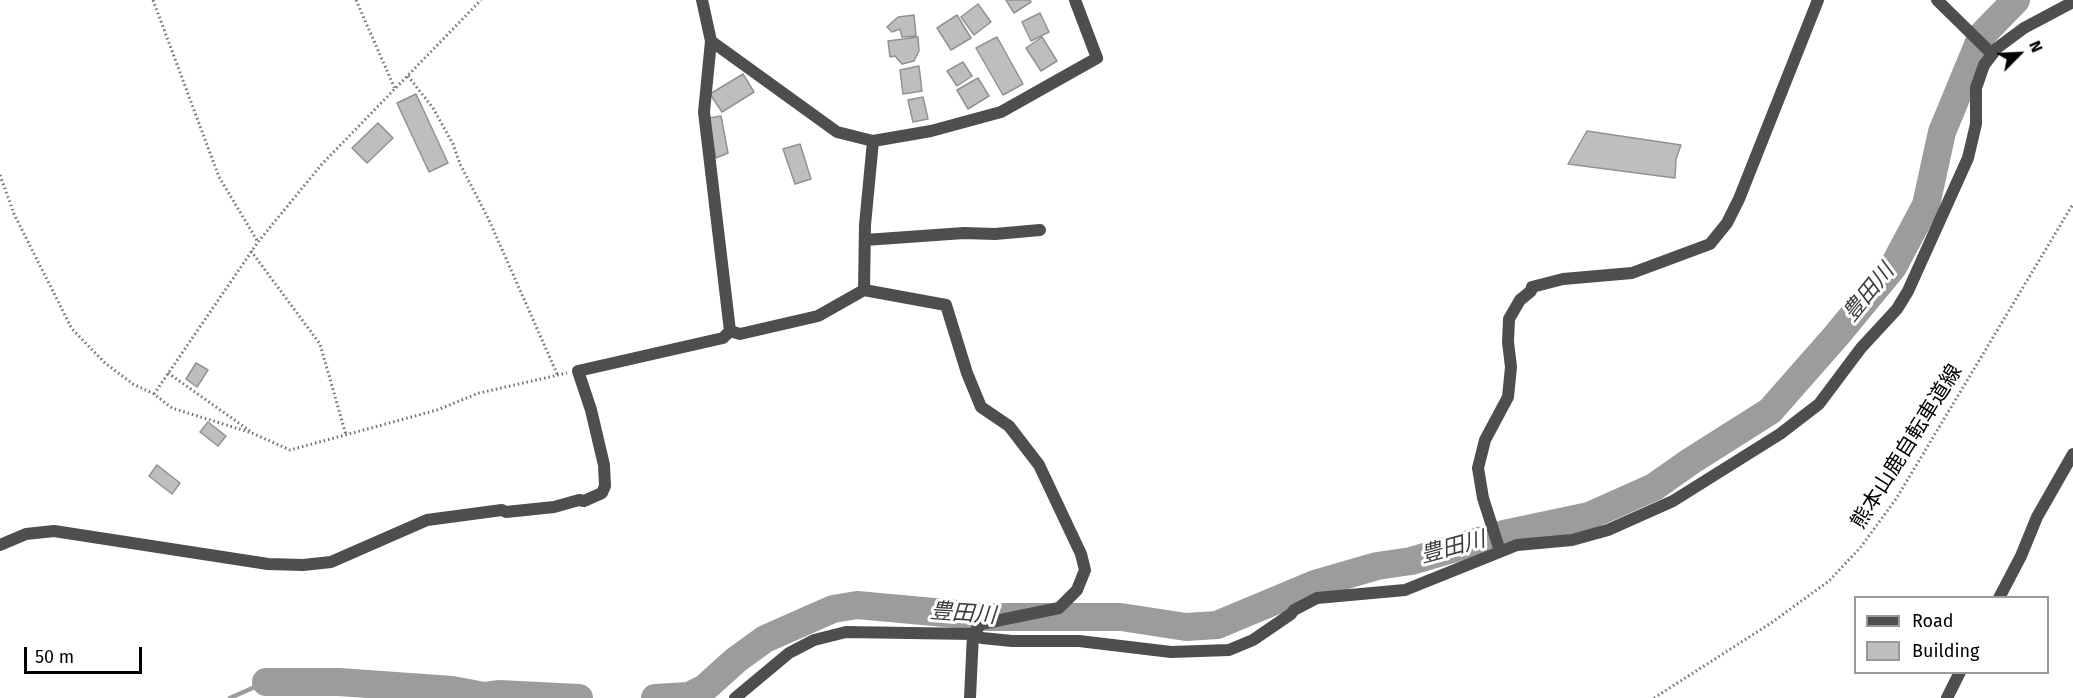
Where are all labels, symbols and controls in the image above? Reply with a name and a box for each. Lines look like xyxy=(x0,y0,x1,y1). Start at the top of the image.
north arrow xyxy=(1989,24,2049,84)
text: N xyxy=(2025,38,2047,55)
water label: 豊田川 xyxy=(1838,259,1900,327)
street label: 熊本山鹿自転車道線 xyxy=(1846,360,1968,534)
water label: 豊田川 xyxy=(1418,527,1488,569)
legend xyxy=(1854,596,2049,674)
water label: 豊田川 xyxy=(929,599,997,629)
text: Road xyxy=(1912,610,1954,632)
scale bar xyxy=(27,635,146,673)
text: Building xyxy=(1912,640,1979,662)
text: 50 m xyxy=(35,646,74,668)

